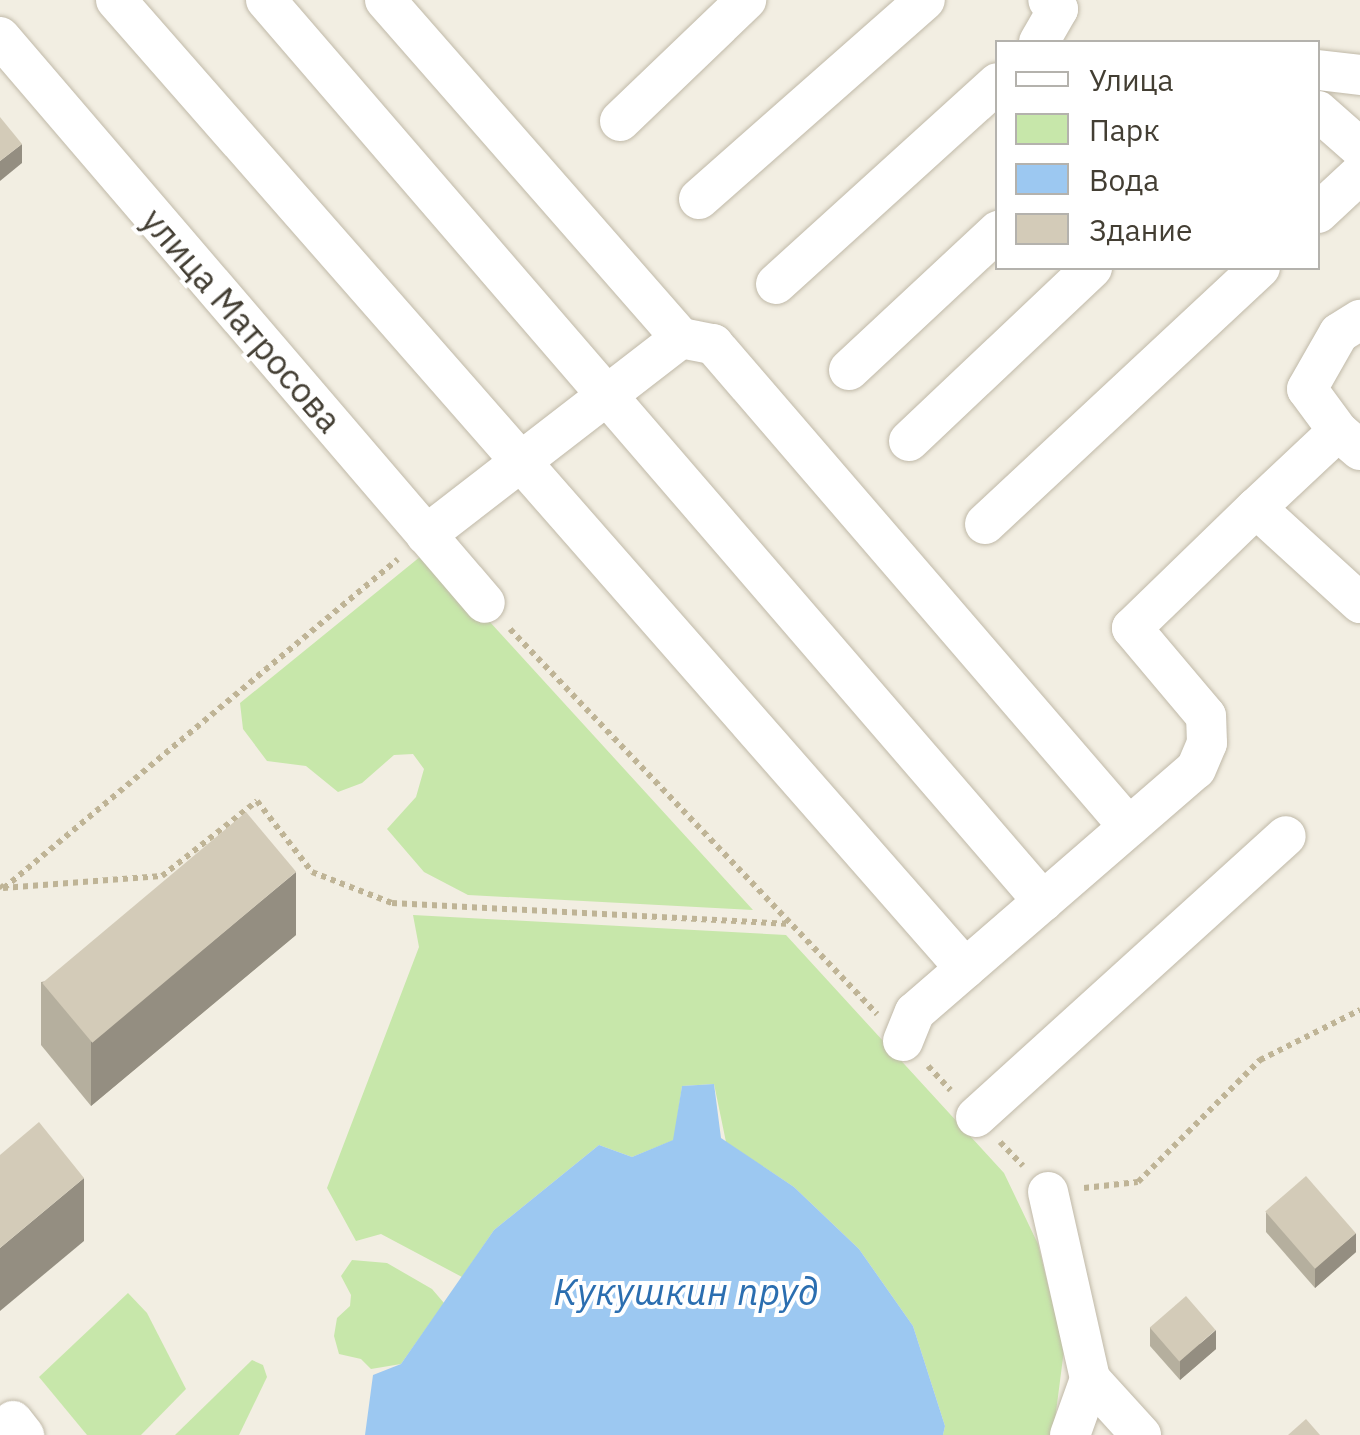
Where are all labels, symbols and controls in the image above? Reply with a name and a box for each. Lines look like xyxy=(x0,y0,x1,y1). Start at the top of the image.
legend xyxy=(995,40,1320,270)
text: Улица xyxy=(1089,60,1174,99)
text: Парк xyxy=(1089,110,1160,149)
text: Вода xyxy=(1089,160,1159,199)
street label: улица Матросова xyxy=(133,199,351,441)
text: Здание xyxy=(1089,210,1192,249)
water label: Кукушкин пруд xyxy=(553,1268,819,1314)

